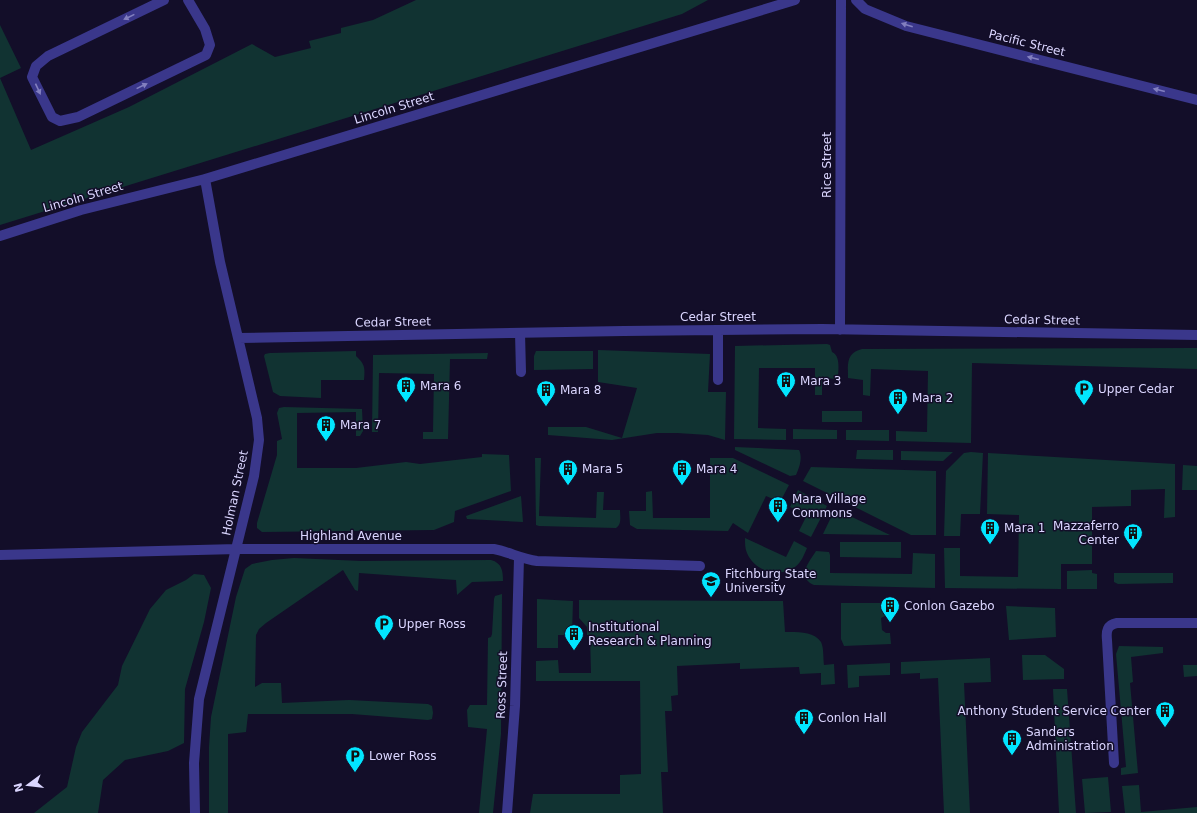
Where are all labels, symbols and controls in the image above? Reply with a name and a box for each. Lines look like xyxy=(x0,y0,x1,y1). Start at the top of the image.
one-way arrow xyxy=(123,14,134,20)
one-way arrow xyxy=(901,22,913,28)
street label: Pacific Street xyxy=(987,27,1067,59)
one-way arrow xyxy=(1027,55,1039,61)
one-way arrow xyxy=(35,83,41,95)
one-way arrow xyxy=(136,83,147,89)
one-way arrow xyxy=(1153,87,1165,93)
street label: Lincoln Street xyxy=(352,89,436,127)
street label: Rice Street xyxy=(820,132,834,198)
street label: Lincoln Street xyxy=(41,179,125,215)
street label: Cedar Street xyxy=(680,310,756,324)
street label: Cedar Street xyxy=(1004,312,1080,328)
street label: Cedar Street xyxy=(355,314,431,330)
building icon: Mara 3 xyxy=(775,370,797,398)
place label: Mara 3 xyxy=(800,374,841,388)
building icon: Mara 6 xyxy=(395,375,417,403)
parking icon: Upper Cedar xyxy=(1073,378,1095,406)
place label: Mara 6 xyxy=(420,379,461,393)
building icon: Mara 8 xyxy=(535,379,557,407)
place label: Upper Cedar xyxy=(1098,382,1174,396)
place label: Mara 8 xyxy=(560,383,601,397)
building icon: Mara 2 xyxy=(887,387,909,415)
place label: Mara 2 xyxy=(912,391,953,405)
building icon: Mara 7 xyxy=(315,414,337,442)
place label: Mara 7 xyxy=(340,418,381,432)
street label: Holman Street xyxy=(219,449,251,537)
building icon: Mara 5 xyxy=(557,458,579,486)
building icon: Mara 4 xyxy=(671,458,693,486)
place label: Mara 5 xyxy=(582,462,623,476)
place label: Mara 4 xyxy=(696,462,737,476)
place label: Mara Village Commons xyxy=(792,492,866,520)
building icon: Mara Village Commons xyxy=(767,495,789,523)
building icon: Mara 1 xyxy=(979,517,1001,545)
place label: Mazzaferro Center xyxy=(1053,519,1119,547)
place label: Mara 1 xyxy=(1004,521,1045,535)
building icon: Mazzaferro Center xyxy=(1122,522,1144,550)
street label: Highland Avenue xyxy=(300,529,402,543)
place label: Fitchburg State University xyxy=(725,567,816,595)
school or university icon: Fitchburg State University xyxy=(700,570,722,598)
building icon: Conlon Gazebo xyxy=(879,595,901,623)
place label: Conlon Gazebo xyxy=(904,599,995,613)
parking icon: Upper Ross xyxy=(373,613,395,641)
place label: Upper Ross xyxy=(398,617,466,631)
place label: Institutional Research & Planning xyxy=(588,620,712,648)
building icon: Institutional Research & Planning xyxy=(563,623,585,651)
street label: Ross Street xyxy=(494,651,510,719)
building icon: Anthony Student Service Center xyxy=(1154,700,1176,728)
place label: Anthony Student Service Center xyxy=(957,704,1151,718)
building icon: Conlon Hall xyxy=(793,707,815,735)
place label: Conlon Hall xyxy=(818,711,886,725)
place label: Sanders Administration xyxy=(1026,725,1114,753)
building icon: Sanders Administration xyxy=(1001,728,1023,756)
parking icon: Lower Ross xyxy=(344,745,366,773)
place label: Lower Ross xyxy=(369,749,436,763)
north arrow xyxy=(8,765,48,805)
text: N xyxy=(11,781,26,794)

